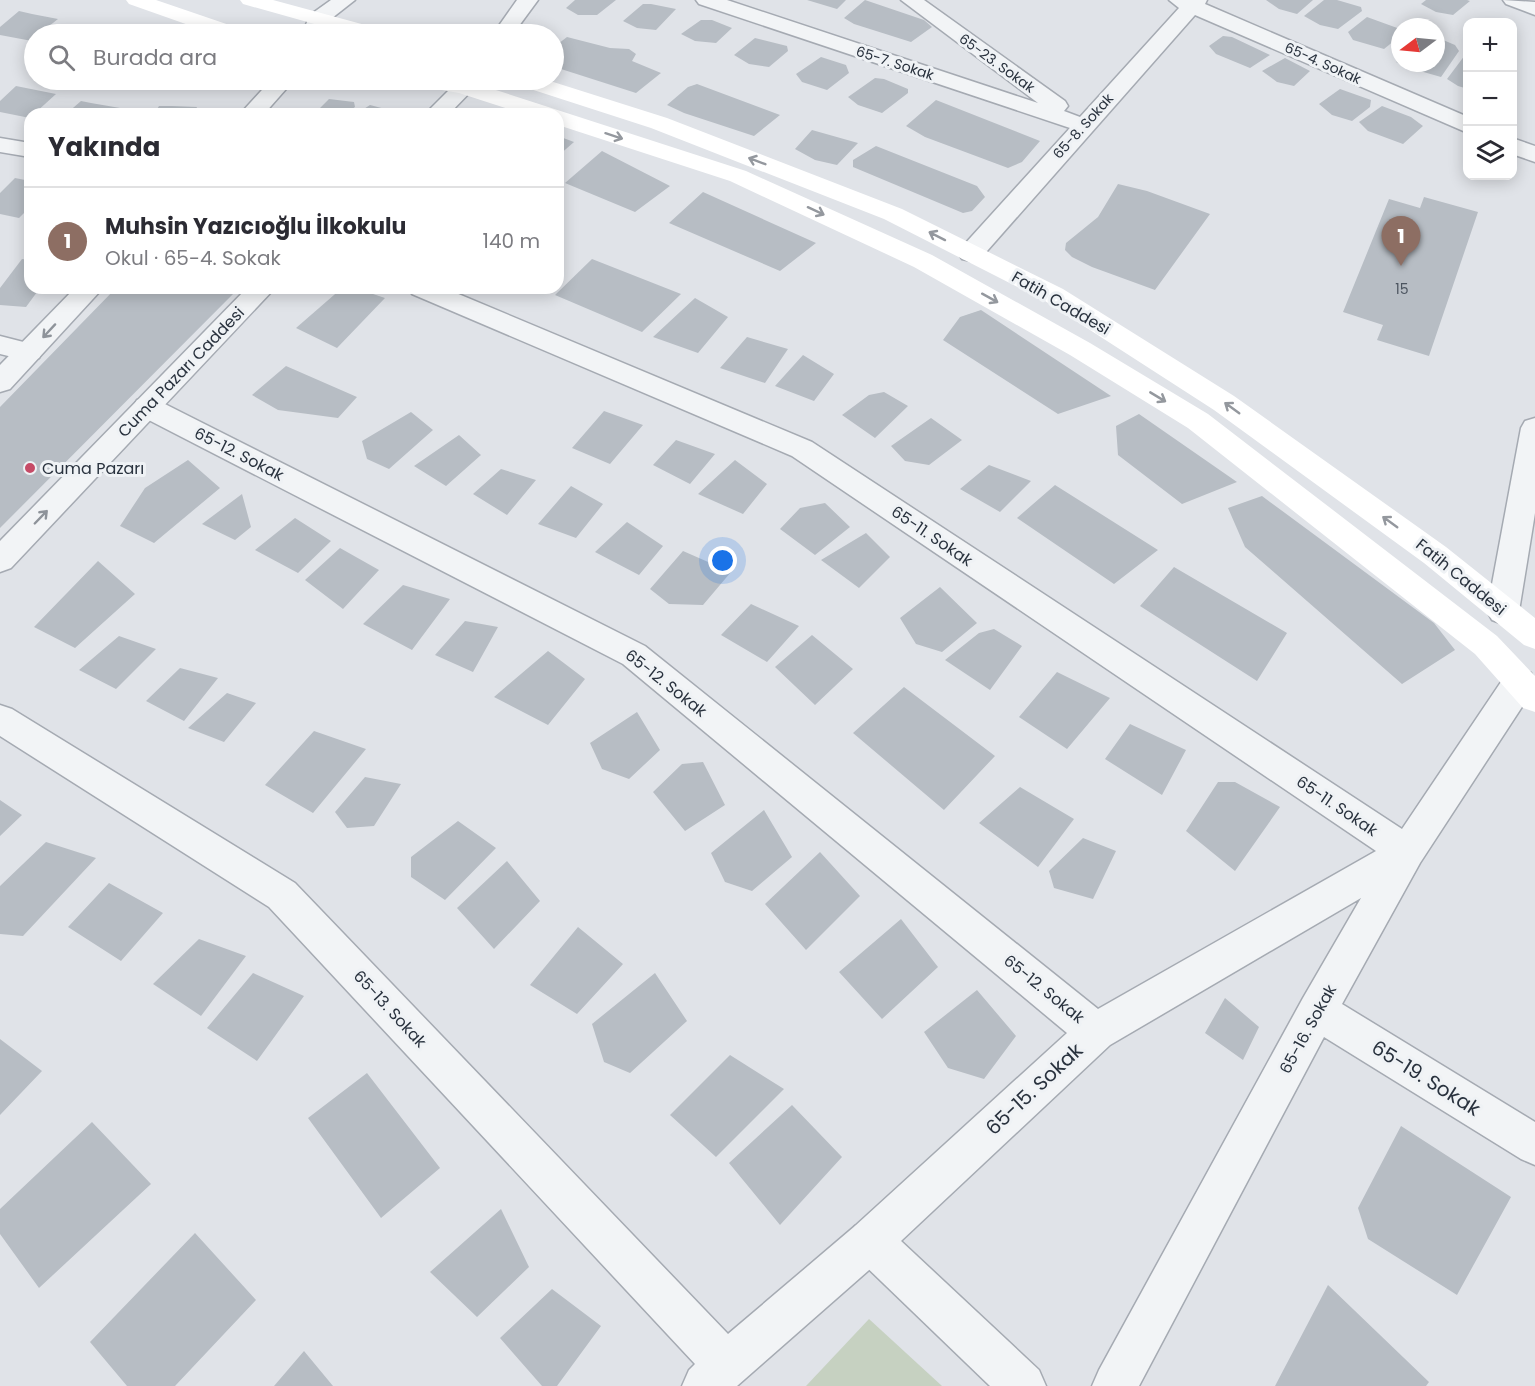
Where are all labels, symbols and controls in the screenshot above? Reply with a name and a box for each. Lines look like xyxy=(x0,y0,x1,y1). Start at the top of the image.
north arrow xyxy=(1391,18,1445,72)
map controls xyxy=(1463,18,1517,180)
button: + xyxy=(1463,18,1517,72)
search box xyxy=(24,24,564,90)
street label: 65-23. Sokak xyxy=(955,29,1040,98)
street label: 65-4. Sokak xyxy=(1281,37,1365,89)
icon: search xyxy=(45,41,78,74)
street label: 65-7. Sokak xyxy=(853,41,937,85)
text: Burada ara xyxy=(93,42,217,73)
button: − xyxy=(1463,72,1517,126)
street label: 65-8. Sokak xyxy=(1048,88,1118,163)
button: layers xyxy=(1463,126,1517,180)
text: Yakında xyxy=(48,129,160,165)
one-way arrow xyxy=(604,131,623,142)
one-way arrow xyxy=(748,155,767,166)
one-way arrow xyxy=(806,206,824,218)
text: Muhsin Yazıcıoğlu İlkokulu xyxy=(105,211,406,242)
pin: 1 xyxy=(1382,216,1420,266)
text: 1 xyxy=(64,227,71,255)
text: 140 m xyxy=(483,227,540,255)
one-way arrow xyxy=(928,230,946,241)
text: Okul · 65-4. Sokak xyxy=(105,244,281,272)
street label: Fatih Caddesi xyxy=(1008,265,1114,341)
house number: 15 xyxy=(1395,279,1409,299)
one-way arrow xyxy=(981,293,998,305)
street label: Cuma Pazarı Caddesi xyxy=(112,302,250,442)
one-way arrow xyxy=(42,323,57,338)
one-way arrow xyxy=(1149,391,1166,403)
one-way arrow xyxy=(1224,402,1240,414)
street label: 65-12. Sokak xyxy=(190,422,289,487)
place label: Cuma Pazarı xyxy=(42,457,144,480)
marker: Cuma Pazarı xyxy=(23,461,37,475)
street label: 65-11. Sokak xyxy=(887,500,978,572)
one-way arrow xyxy=(33,510,48,525)
one-way arrow xyxy=(1383,516,1399,528)
street label: Fatih Caddesi xyxy=(1411,533,1511,621)
your location xyxy=(708,546,737,575)
street label: 65-12. Sokak xyxy=(620,644,712,723)
street label: 65-11. Sokak xyxy=(1292,770,1383,842)
street label: 65-12. Sokak xyxy=(999,949,1090,1029)
street label: 65-13. Sokak xyxy=(348,965,432,1053)
street label: 65-16. Sokak xyxy=(1274,980,1342,1078)
street label: 65-19. Sokak xyxy=(1366,1033,1486,1123)
street label: 65-15. Sokak xyxy=(979,1036,1089,1141)

